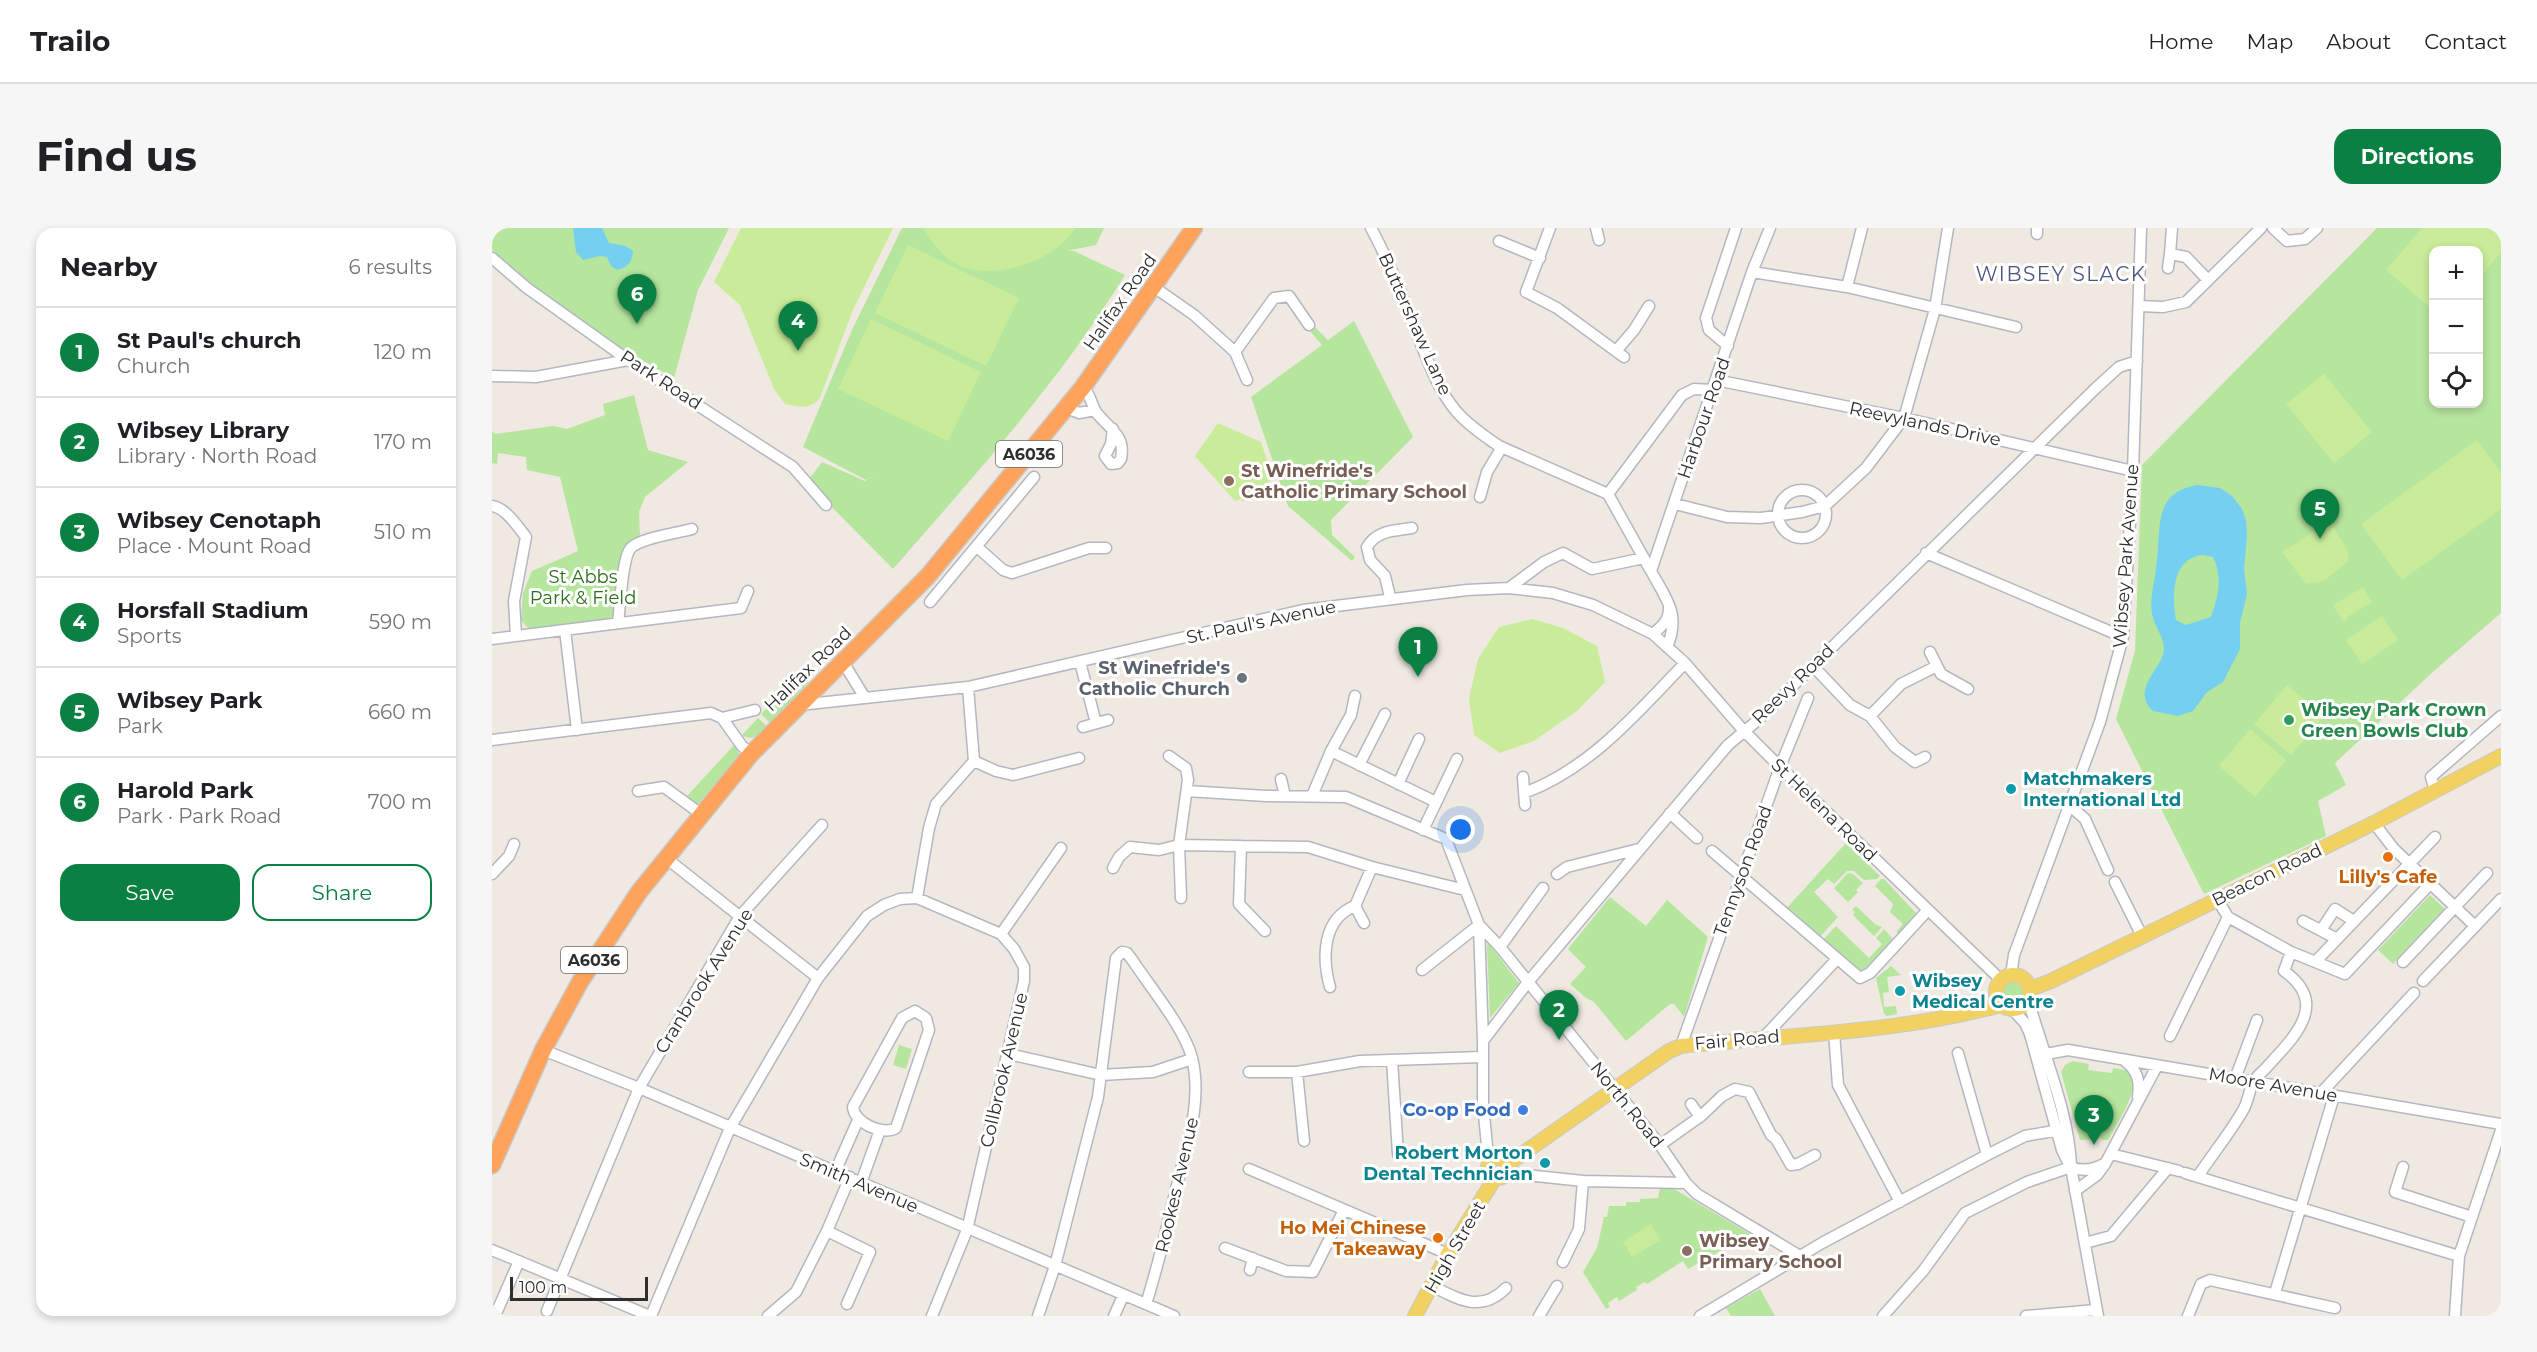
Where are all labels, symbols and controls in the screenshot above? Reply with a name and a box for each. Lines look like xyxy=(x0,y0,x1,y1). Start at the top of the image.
text: Trailo xyxy=(30,24,110,58)
text: Home xyxy=(2148,29,2213,54)
text: Map xyxy=(2246,29,2293,54)
text: About xyxy=(2326,29,2391,54)
text: Contact xyxy=(2424,29,2507,54)
button: Directions xyxy=(2334,129,2501,184)
text: Find us xyxy=(36,130,197,182)
map controls xyxy=(2429,246,2483,408)
button: + xyxy=(2429,246,2483,300)
street label: Halifax Road xyxy=(1079,249,1161,355)
street label: Buttershaw Lane xyxy=(1374,249,1456,399)
text: Nearby xyxy=(60,251,157,283)
text: 6 results xyxy=(348,255,432,279)
district label: WIBSEY SLACK xyxy=(1975,262,2147,286)
pin: 6 xyxy=(618,274,656,324)
button: − xyxy=(2429,300,2483,354)
pin: 4 xyxy=(778,302,818,351)
text: St Paul's church xyxy=(117,327,302,354)
text: 1 xyxy=(76,340,83,364)
text: 120 m xyxy=(374,340,432,364)
street label: Park Road xyxy=(616,345,706,415)
text: Church xyxy=(117,354,191,378)
street label: Harbour Road xyxy=(1673,354,1735,482)
button: locate xyxy=(2429,354,2483,408)
street label: Reevylands Drive xyxy=(1847,397,2003,451)
text: Wibsey Library xyxy=(117,417,289,444)
text: 2 xyxy=(74,430,85,454)
text: 170 m xyxy=(374,430,432,454)
road number: A6036 xyxy=(996,441,1062,467)
text: Library · North Road xyxy=(117,444,317,468)
place label: St Winefride's Catholic Primary School xyxy=(1241,460,1467,503)
street label: Wibsey Park Avenue xyxy=(2109,463,2143,649)
marker: St Winefride's Catholic Primary School xyxy=(1222,474,1236,488)
pin: 5 xyxy=(2300,490,2340,539)
text: Wibsey Cenotaph xyxy=(117,507,321,534)
text: 3 xyxy=(74,520,85,544)
text: 510 m xyxy=(374,520,432,544)
text: Place · Mount Road xyxy=(117,534,311,558)
park label: St Abbs Park & Field xyxy=(530,566,636,609)
street label: St. Paul's Avenue xyxy=(1184,595,1338,649)
text: Horsfall Stadium xyxy=(117,597,309,624)
text: 4 xyxy=(73,610,86,634)
text: 590 m xyxy=(369,610,432,634)
street label: Halifax Road xyxy=(760,622,856,716)
text: Sports xyxy=(117,624,182,648)
pin: 1 xyxy=(1398,628,1438,677)
street label: Reevy Road xyxy=(1747,639,1839,729)
place label: St Winefride's Catholic Church xyxy=(1079,657,1230,700)
marker: St Winefride's Catholic Church xyxy=(1235,671,1249,685)
text: Wibsey Park xyxy=(117,687,262,714)
place label: Wibsey Park Crown Green Bowls Club xyxy=(2301,699,2487,742)
text: 5 xyxy=(74,700,85,724)
text: 660 m xyxy=(368,700,432,724)
marker: Wibsey Park Crown Green Bowls Club xyxy=(2282,713,2296,727)
text: Park xyxy=(117,714,163,738)
street label: St Helena Road xyxy=(1766,754,1882,866)
place label: Matchmakers International Ltd xyxy=(2023,768,2181,811)
text: Harold Park xyxy=(117,777,253,804)
marker: Matchmakers International Ltd xyxy=(2004,782,2018,796)
text: 6 xyxy=(73,790,86,814)
text: 700 m xyxy=(368,790,432,814)
street label: Tennyson Road xyxy=(1709,802,1777,940)
text: Park · Park Road xyxy=(117,804,281,828)
your location xyxy=(1446,815,1475,844)
street label: Beacon Road xyxy=(2208,839,2326,911)
marker: Lilly's Cafe xyxy=(2381,850,2395,864)
button: Save xyxy=(60,864,240,921)
button: Share xyxy=(252,864,432,921)
place label: Lilly's Cafe xyxy=(2339,866,2437,888)
street label: Cranbrook Avenue xyxy=(650,904,758,1058)
road number: A6036 xyxy=(561,947,627,973)
place label: Wibsey Medical Centre xyxy=(1912,970,2054,1013)
marker: Wibsey Medical Centre xyxy=(1893,984,1907,998)
street label: Collbrook Avenue xyxy=(975,990,1033,1150)
pin: 2 xyxy=(1540,990,1578,1040)
street label: Fair Road xyxy=(1693,1025,1781,1055)
street label: North Road xyxy=(1586,1057,1668,1153)
street label: Moore Avenue xyxy=(2207,1063,2339,1107)
pin: 3 xyxy=(2074,1096,2114,1145)
place label: Co-op Food xyxy=(1403,1099,1511,1121)
marker: Co-op Food xyxy=(1516,1103,1530,1117)
street label: Rookes Avenue xyxy=(1151,1115,1203,1255)
place label: Robert Morton Dental Technician xyxy=(1363,1142,1533,1185)
street label: Smith Avenue xyxy=(796,1148,922,1218)
marker: Robert Morton Dental Technician xyxy=(1538,1156,1552,1170)
street label: High Street xyxy=(1420,1197,1490,1297)
place label: Ho Mei Chinese Takeaway xyxy=(1280,1217,1426,1260)
place label: Wibsey Primary School xyxy=(1699,1230,1842,1273)
marker: Ho Mei Chinese Takeaway xyxy=(1431,1231,1445,1245)
marker: Wibsey Primary School xyxy=(1680,1244,1694,1258)
scale bar xyxy=(510,1274,648,1302)
text: 100 m xyxy=(519,1278,567,1297)

